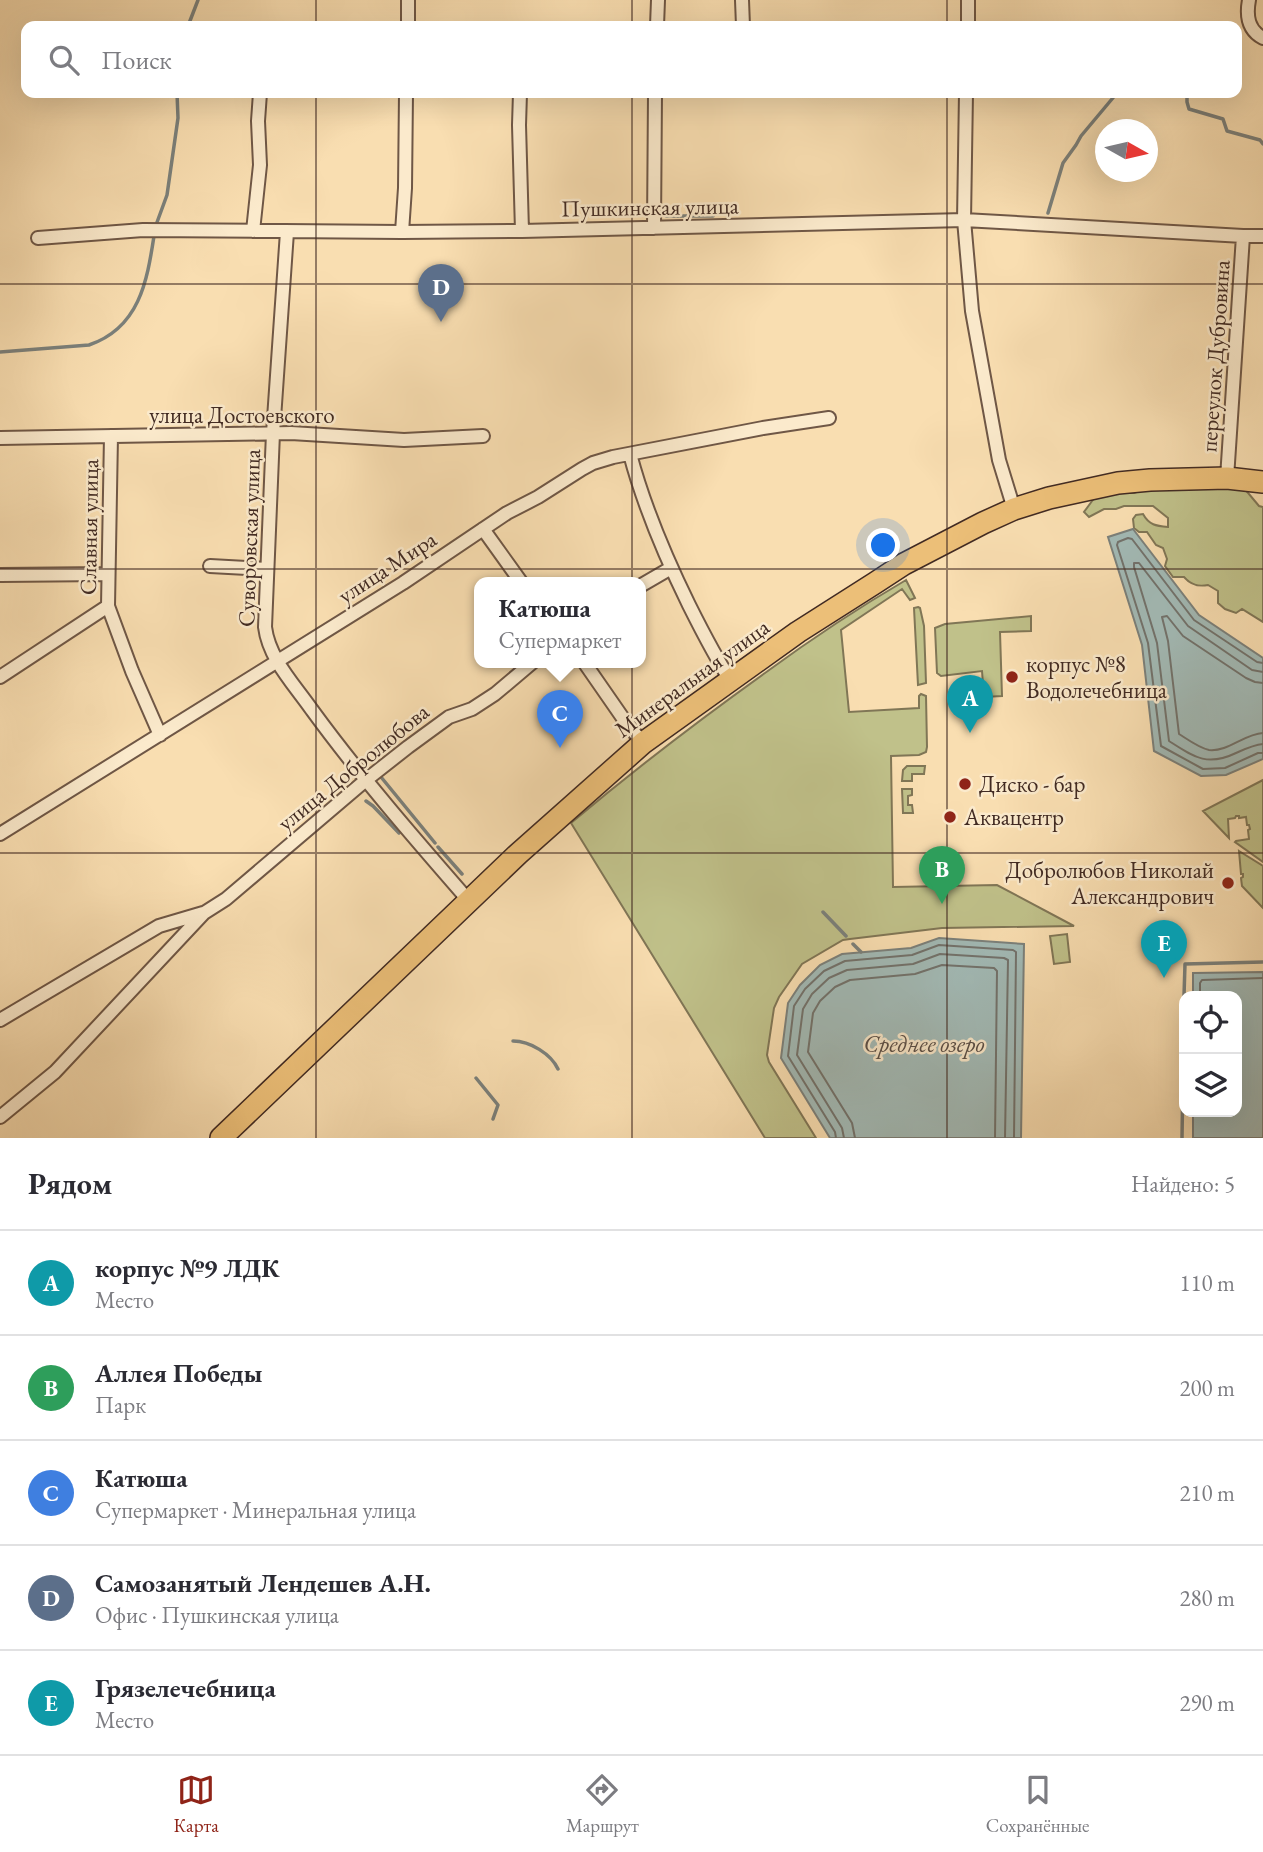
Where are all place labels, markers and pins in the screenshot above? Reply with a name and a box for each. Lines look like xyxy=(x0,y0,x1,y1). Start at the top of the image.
pin: D xyxy=(418,264,464,322)
place label: корпус №8 Водолечебница xyxy=(1026,649,1168,705)
marker: корпус №8 Водолечебница xyxy=(1004,669,1020,685)
pin: A xyxy=(947,675,993,733)
pin: C xyxy=(537,690,583,748)
place label: Диско - бар xyxy=(979,769,1085,799)
marker: Диско - бар xyxy=(957,776,973,792)
place label: Аквацентр xyxy=(963,802,1064,832)
marker: Аквацентр xyxy=(942,809,958,825)
pin: B xyxy=(919,846,965,904)
place label: Добролюбов Николай Александрович xyxy=(1005,855,1214,911)
marker: Добролюбов Николай Александрович xyxy=(1220,875,1236,891)
pin: E xyxy=(1141,920,1187,978)

